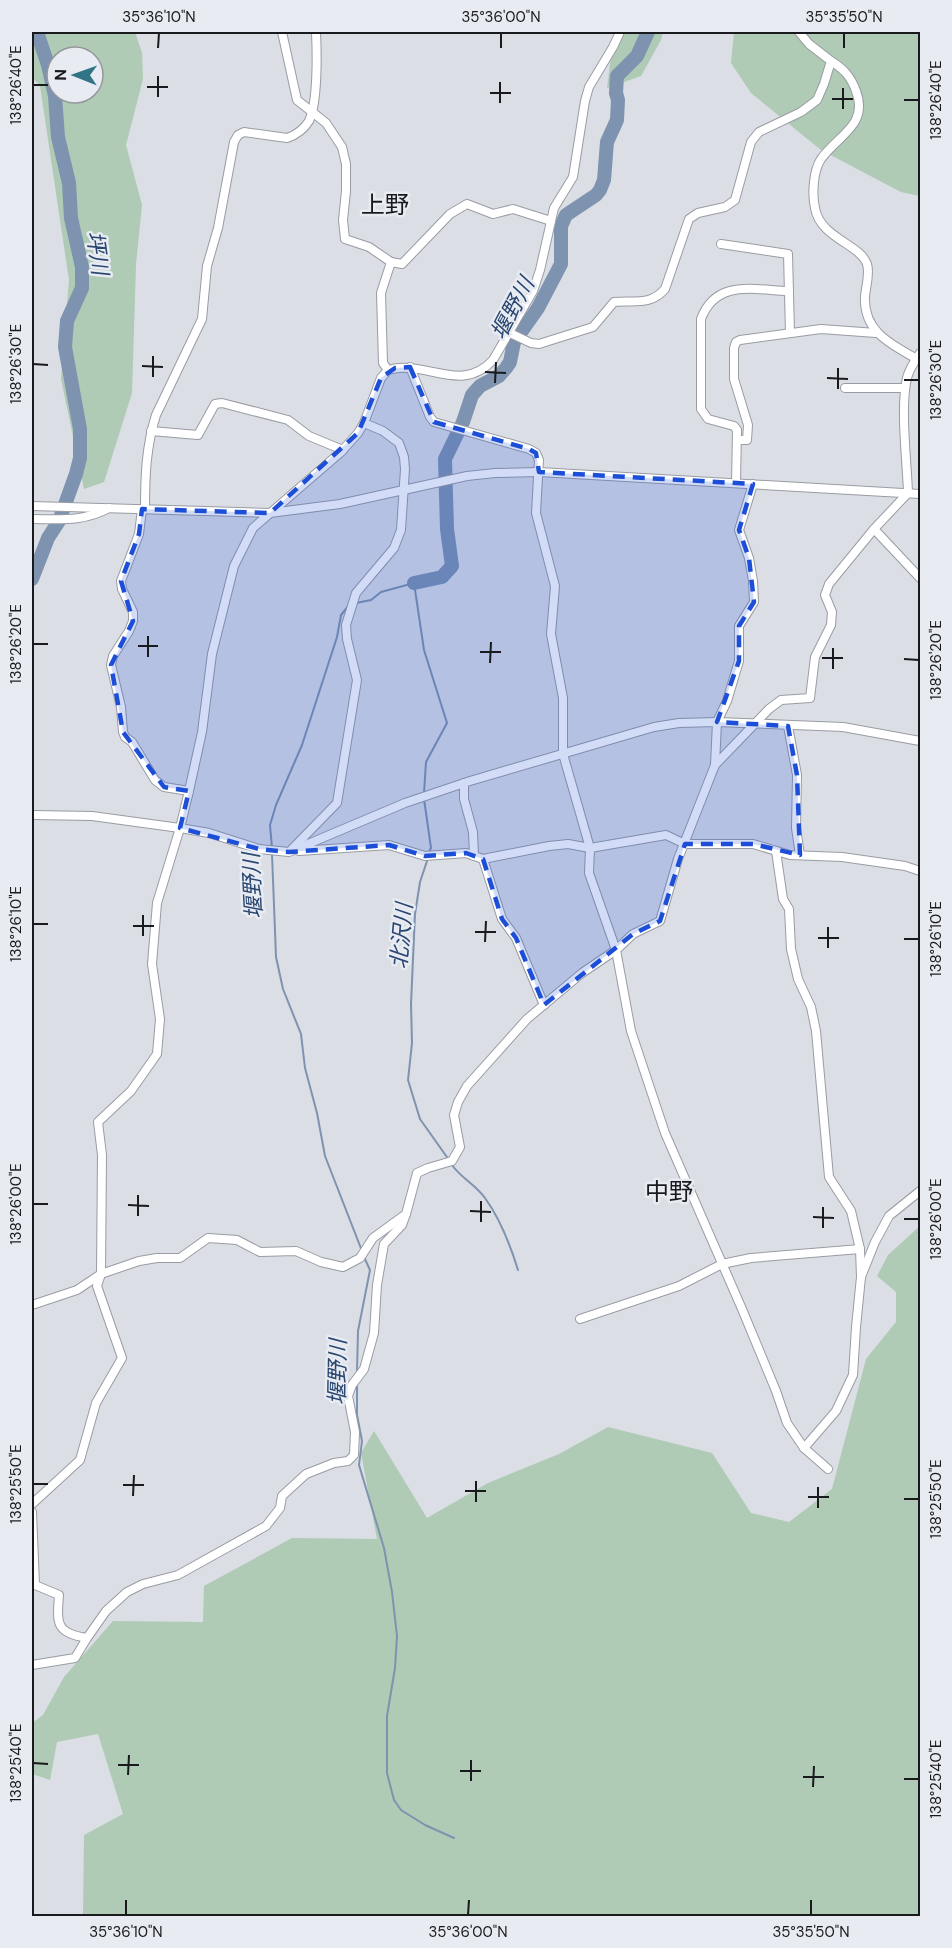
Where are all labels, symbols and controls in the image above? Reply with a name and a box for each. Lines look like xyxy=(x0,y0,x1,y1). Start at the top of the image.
text: 35°36'10"N xyxy=(122,7,196,27)
text: 35°36'00"N xyxy=(461,7,541,27)
text: 35°35'50"N xyxy=(806,7,883,27)
text: 138°26'40"E xyxy=(6,45,26,125)
north arrow xyxy=(45,45,105,105)
text: 138°26'40"E xyxy=(926,60,946,140)
text: N xyxy=(50,69,71,81)
district label: 上野 xyxy=(361,189,409,220)
water label: 坪川 xyxy=(80,229,115,279)
water label: 堰野川 xyxy=(484,271,542,344)
text: 138°26'30"E xyxy=(6,324,26,404)
text: 138°26'30"E xyxy=(926,340,946,420)
text: 138°26'20"E xyxy=(6,604,26,684)
text: 138°26'20"E xyxy=(926,620,946,700)
water label: 堰野川 xyxy=(236,850,269,920)
text: 138°26'10"E xyxy=(6,886,26,962)
water label: 北沢川 xyxy=(384,900,419,970)
text: 138°26'10"E xyxy=(926,901,946,977)
text: 138°26'00"E xyxy=(6,1163,26,1245)
district label: 中野 xyxy=(645,1176,693,1207)
text: 138°26'00"E xyxy=(926,1178,946,1260)
water label: 堰野川 xyxy=(322,1337,353,1405)
text: 138°25'50"E xyxy=(6,1444,26,1524)
text: 138°25'50"E xyxy=(926,1459,946,1539)
text: 138°25'40"E xyxy=(6,1723,26,1803)
text: 138°25'40"E xyxy=(926,1739,946,1819)
text: 35°36'10"N xyxy=(89,1922,163,1942)
text: 35°36'00"N xyxy=(428,1922,508,1942)
text: 35°35'50"N xyxy=(773,1922,850,1942)

